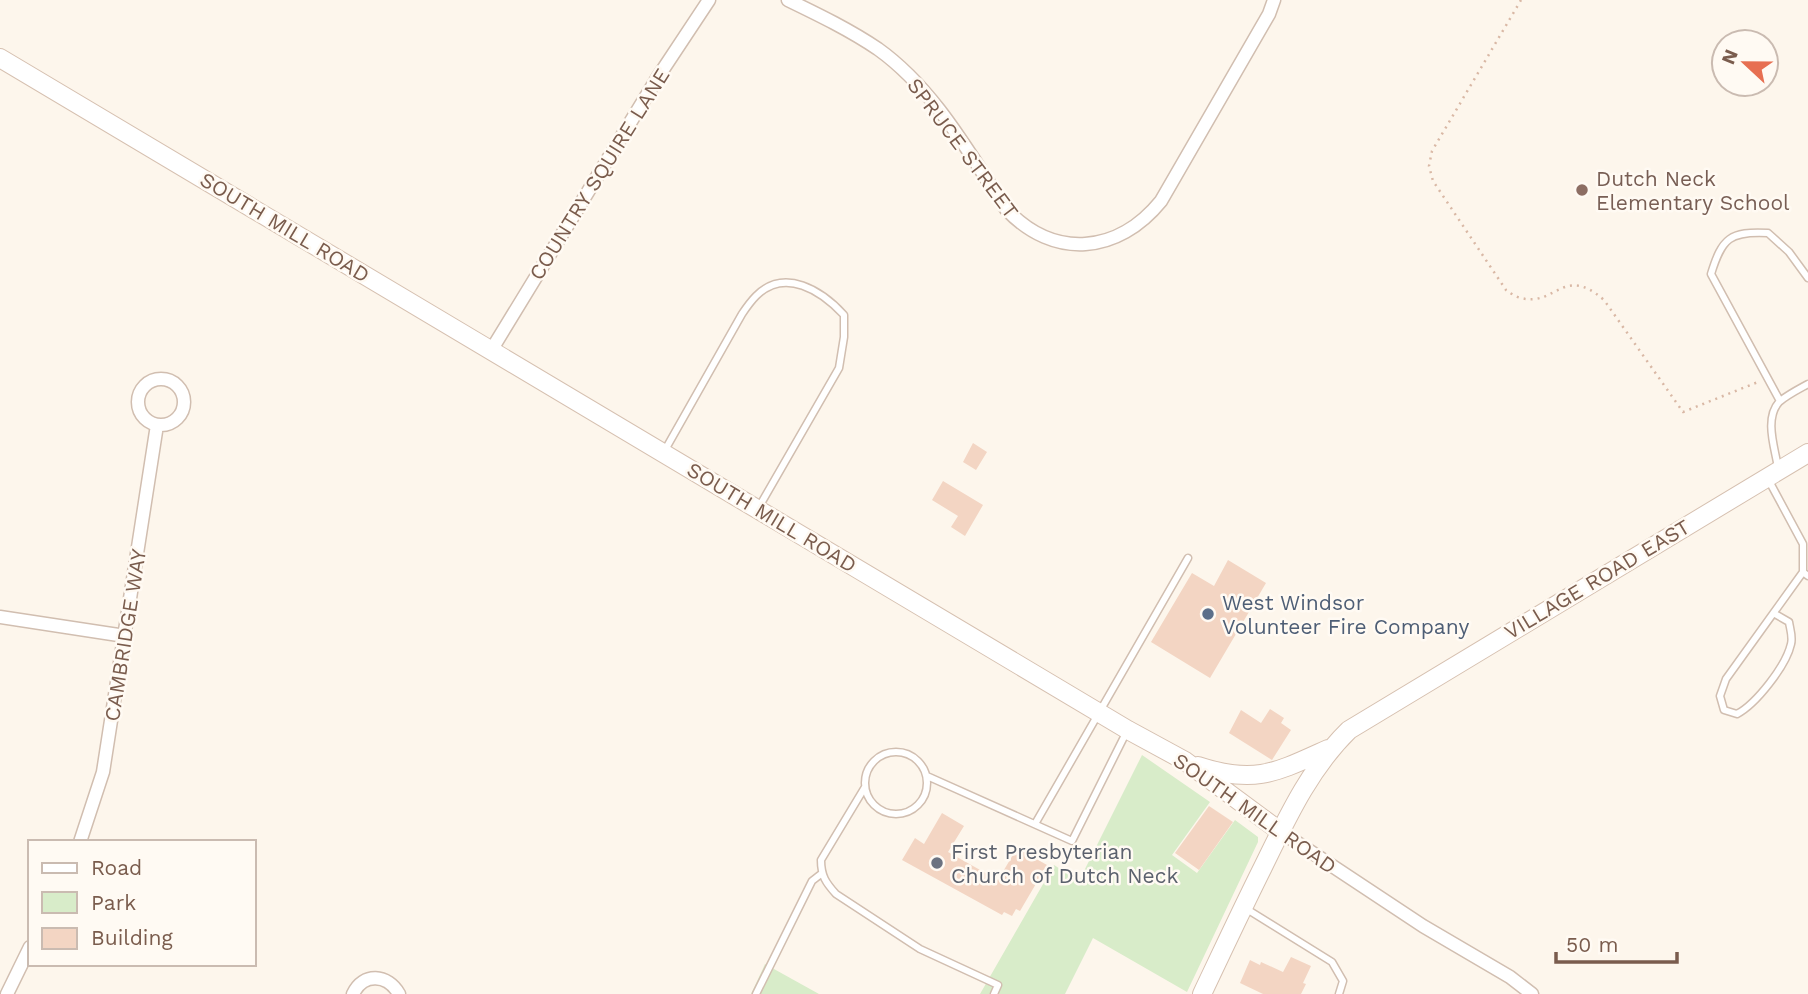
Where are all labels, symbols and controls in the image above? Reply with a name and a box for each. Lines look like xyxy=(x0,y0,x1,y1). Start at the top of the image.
north arrow xyxy=(1710,28,1780,98)
text: N xyxy=(1716,46,1743,68)
street label: COUNTRY SQUIRE LANE xyxy=(524,64,674,284)
street label: SPRUCE STREET xyxy=(902,73,1024,223)
place label: Dutch Neck Elementary School xyxy=(1596,166,1790,215)
street label: SOUTH MILL ROAD xyxy=(196,167,374,287)
marker: Dutch Neck Elementary School xyxy=(1574,182,1590,198)
street label: SOUTH MILL ROAD xyxy=(683,457,861,577)
street label: VILLAGE ROAD EAST xyxy=(1500,514,1695,644)
street label: CAMBRIDGE WAY xyxy=(99,547,151,723)
place label: West Windsor Volunteer Fire Company xyxy=(1222,590,1469,639)
marker: West Windsor Volunteer Fire Company xyxy=(1200,606,1216,622)
street label: SOUTH MILL ROAD xyxy=(1169,747,1341,879)
place label: First Presbyterian Church of Dutch Neck xyxy=(951,839,1178,888)
legend xyxy=(28,840,256,966)
text: Road xyxy=(91,855,142,880)
marker: First Presbyterian Church of Dutch Neck xyxy=(929,855,945,871)
text: Park xyxy=(91,890,136,915)
scale bar xyxy=(1556,920,1677,964)
text: Building xyxy=(91,925,173,950)
text: 50 m xyxy=(1566,932,1618,957)

